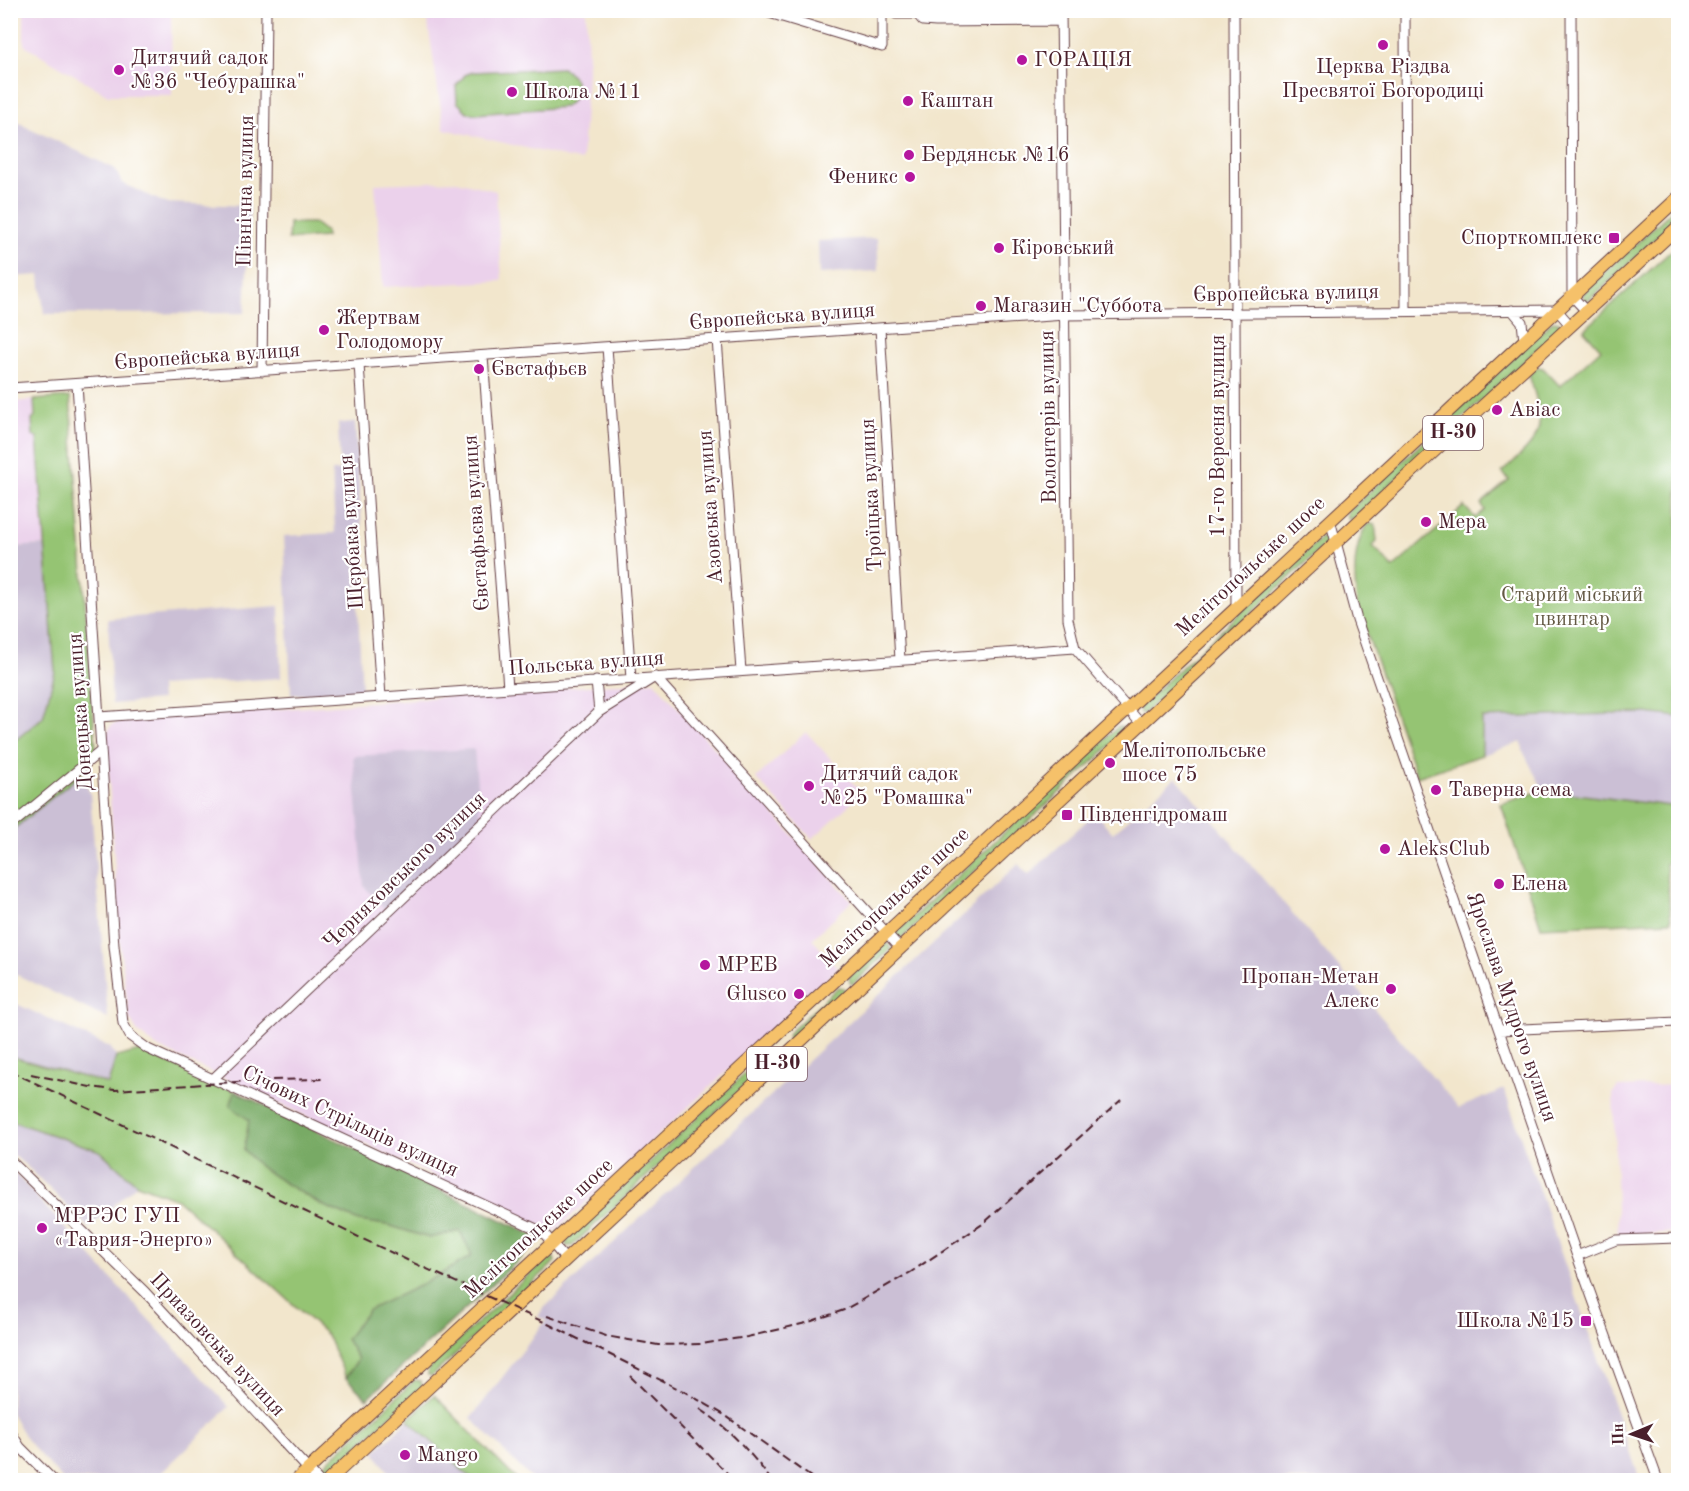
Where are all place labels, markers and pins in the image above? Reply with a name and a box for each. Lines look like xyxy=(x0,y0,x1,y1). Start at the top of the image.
marker: Церква Різдва Пресвятої Богородиці xyxy=(1376,38,1390,52)
place label: Дитячий садок №36 "Чебурашка" xyxy=(131,48,305,93)
place label: ГОРАЦІЯ xyxy=(1034,50,1132,71)
marker: ГОРАЦІЯ xyxy=(1015,53,1029,67)
place label: Церква Різдва Пресвятої Богородиці xyxy=(1282,57,1484,102)
marker: Дитячий садок №36 "Чебурашка" xyxy=(112,63,126,77)
place label: Школа №11 xyxy=(524,82,642,103)
marker: Школа №11 xyxy=(505,85,519,99)
place label: Каштан xyxy=(920,91,993,112)
marker: Каштан xyxy=(901,94,915,108)
place label: Бердянськ №16 xyxy=(921,145,1070,166)
marker: Бердянськ №16 xyxy=(902,148,916,162)
place label: Феникс xyxy=(828,167,898,188)
marker: Феникс xyxy=(903,170,917,184)
place label: Спорткомплекс xyxy=(1461,228,1602,249)
marker: Спорткомплекс xyxy=(1607,231,1621,245)
place label: Кіровський xyxy=(1011,238,1114,259)
marker: Кіровський xyxy=(992,241,1006,255)
place label: Магазин "Суббота xyxy=(993,296,1163,317)
marker: Магазин "Суббота xyxy=(974,299,988,313)
place label: Жертвам Голодомору xyxy=(336,308,444,353)
marker: Жертвам Голодомору xyxy=(317,323,331,337)
place label: Євстафьєв xyxy=(491,359,587,380)
marker: Євстафьєв xyxy=(472,362,486,376)
place label: Авіас xyxy=(1509,400,1560,421)
marker: Авіас xyxy=(1490,403,1504,417)
place label: Мера xyxy=(1438,512,1487,533)
marker: Мера xyxy=(1419,515,1433,529)
place label: Мелітопольське шосе 75 xyxy=(1122,741,1266,786)
marker: Мелітопольське шосе 75 xyxy=(1103,756,1117,770)
place label: Дитячий садок №25 "Ромашка" xyxy=(821,764,973,809)
marker: Дитячий садок №25 "Ромашка" xyxy=(802,779,816,793)
place label: Таверна сема xyxy=(1448,780,1572,801)
marker: Таверна сема xyxy=(1429,783,1443,797)
place label: Південгідромаш xyxy=(1079,805,1228,826)
marker: Південгідромаш xyxy=(1060,808,1074,822)
place label: AleksClub xyxy=(1397,839,1490,860)
marker: AleksClub xyxy=(1378,842,1392,856)
place label: Елена xyxy=(1511,874,1568,895)
marker: Елена xyxy=(1492,877,1506,891)
place label: МРЕВ xyxy=(717,955,778,976)
marker: МРЕВ xyxy=(698,958,712,972)
place label: Пропан-Метан Алекс xyxy=(1241,967,1379,1012)
marker: Пропан-Метан Алекс xyxy=(1384,982,1398,996)
place label: Glusco xyxy=(726,984,787,1005)
marker: Glusco xyxy=(792,987,806,1001)
place label: МРРЭС ГУП «Таврия-Энерго» xyxy=(54,1206,213,1251)
marker: МРРЭС ГУП «Таврия-Энерго» xyxy=(35,1221,49,1235)
place label: Школа №15 xyxy=(1456,1311,1574,1332)
marker: Школа №15 xyxy=(1579,1314,1593,1328)
place label: Mango xyxy=(417,1445,478,1466)
marker: Mango xyxy=(398,1448,412,1462)

